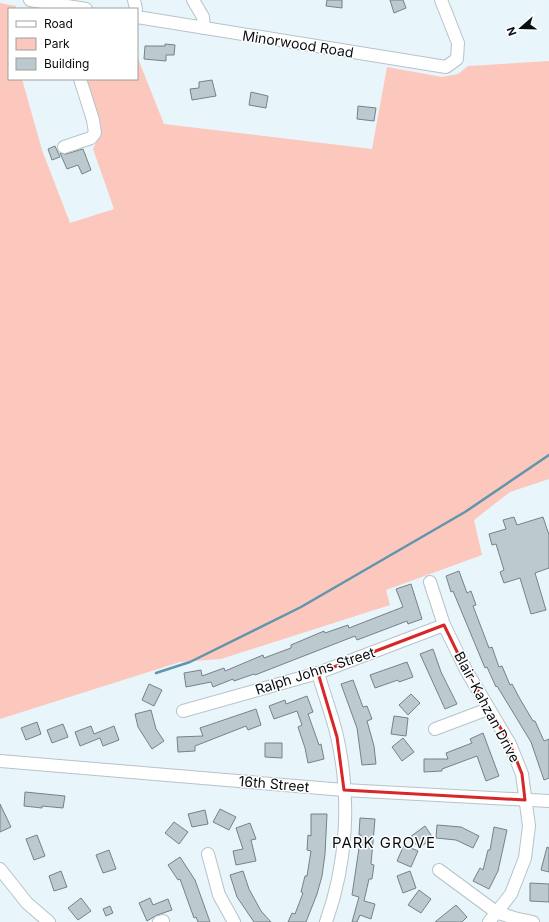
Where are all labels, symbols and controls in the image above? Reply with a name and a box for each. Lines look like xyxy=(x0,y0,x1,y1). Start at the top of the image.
legend xyxy=(8,8,138,80)
north arrow xyxy=(501,8,541,48)
text: Road xyxy=(44,16,73,31)
text: N xyxy=(504,25,520,38)
street label: Minorwood Road xyxy=(241,26,355,61)
text: Park xyxy=(44,36,70,51)
text: Building xyxy=(44,56,89,71)
street label: Ralph Johns Street xyxy=(253,643,377,698)
street label: Blair-Kahzan Drive xyxy=(451,648,524,765)
street label: 16th Street xyxy=(238,772,310,795)
district label: PARK GROVE xyxy=(332,833,436,852)

